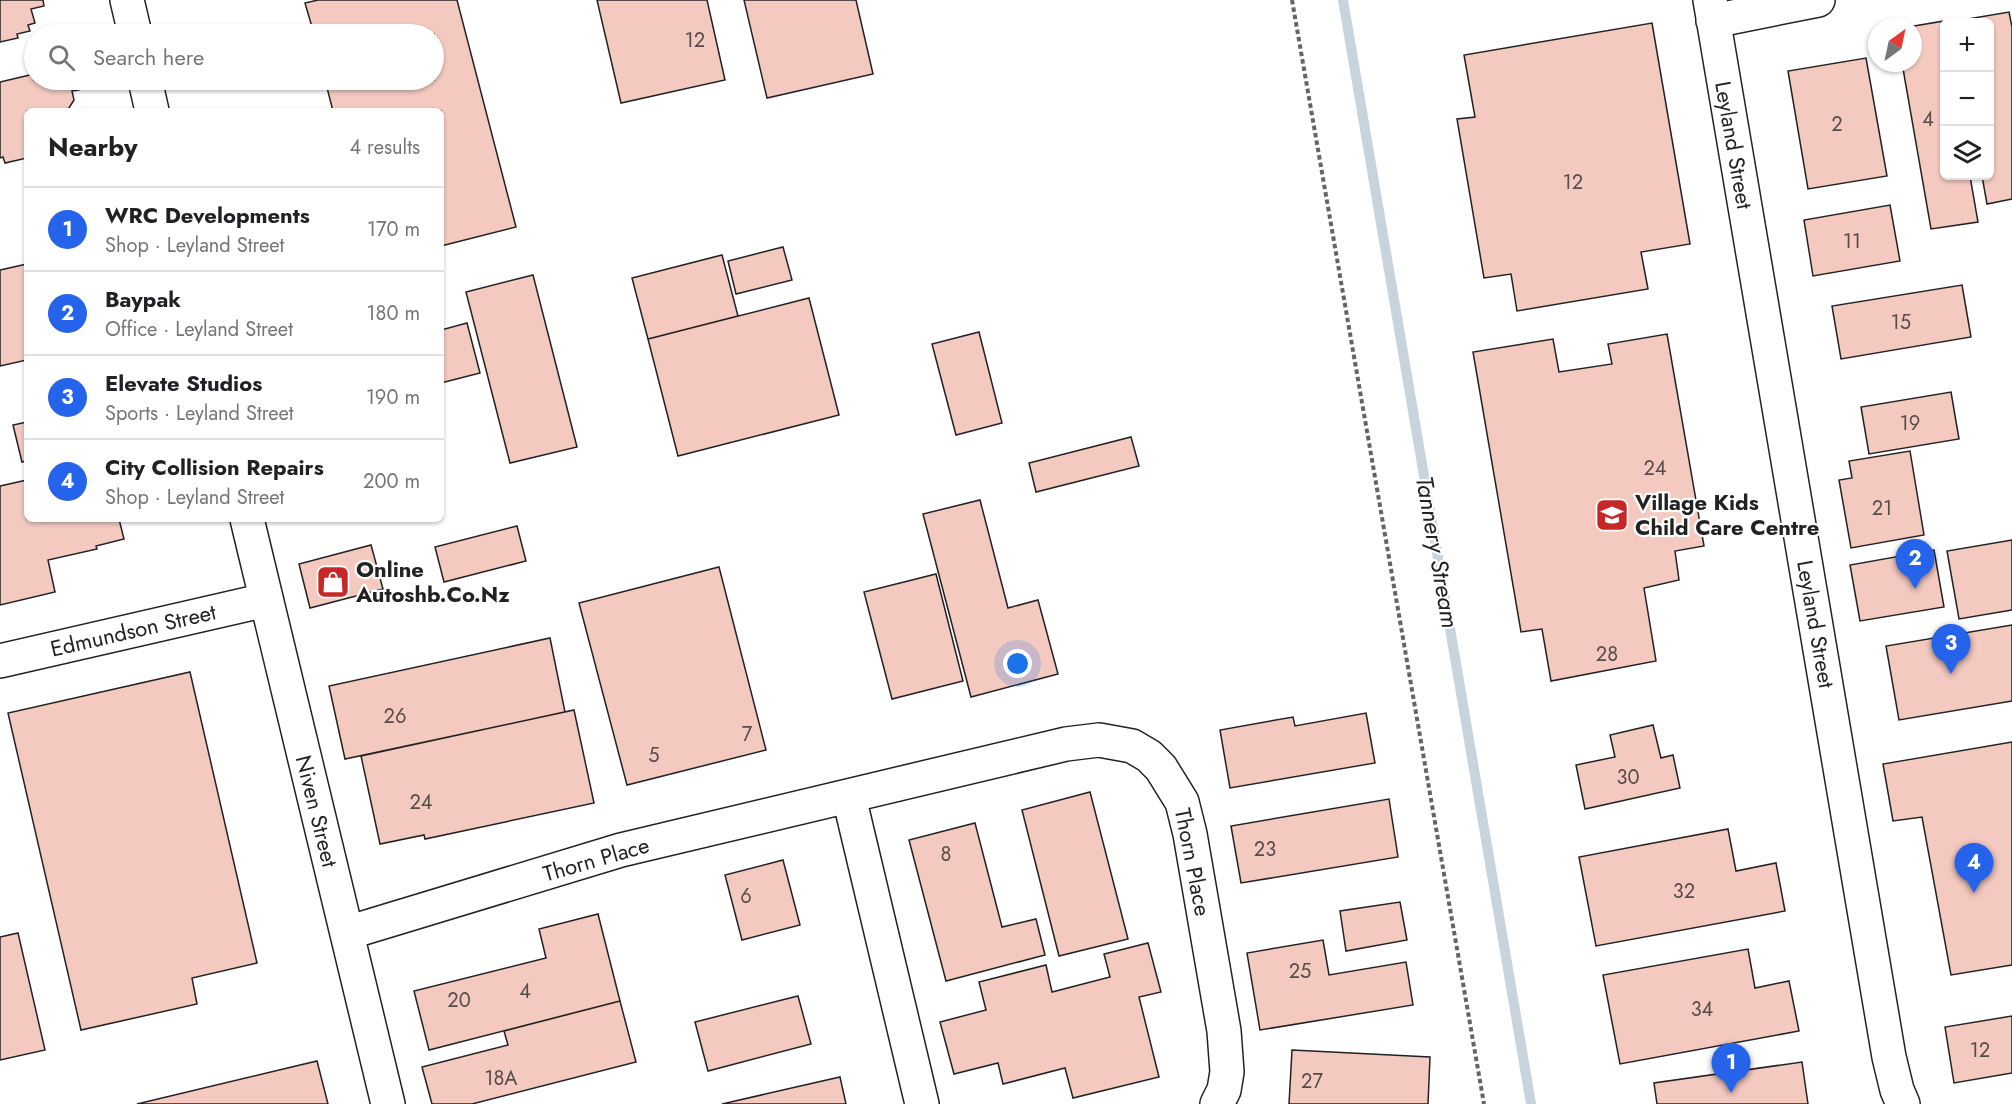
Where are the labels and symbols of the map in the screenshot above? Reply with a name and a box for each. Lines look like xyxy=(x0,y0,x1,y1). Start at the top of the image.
north arrow xyxy=(1868,18,1922,72)
house number: 12 xyxy=(685,26,705,55)
street label: Leyland Street xyxy=(1707,79,1761,212)
house number: 4 xyxy=(1922,105,1934,134)
house number: 2 xyxy=(1831,110,1843,139)
house number: 12 xyxy=(1563,168,1583,197)
house number: 11 xyxy=(1843,227,1861,256)
house number: 15 xyxy=(1891,308,1911,337)
house number: 19 xyxy=(1900,409,1920,438)
house number: 24 xyxy=(1643,454,1667,483)
water label: Tannery Stream xyxy=(1407,473,1468,631)
place label: Village Kids Child Care Centre xyxy=(1634,486,1819,543)
house number: 21 xyxy=(1872,494,1892,523)
school or university icon: Village Kids Child Care Centre xyxy=(1594,497,1630,533)
pin: 2 xyxy=(1896,540,1934,589)
place label: Online Autoshb.Co.Nz xyxy=(355,553,510,610)
street label: Leyland Street xyxy=(1789,558,1843,691)
shop icon: Online Autoshb.Co.Nz xyxy=(315,564,351,600)
street label: Edmundson Street xyxy=(47,595,220,665)
pin: 3 xyxy=(1932,624,1970,674)
house number: 28 xyxy=(1596,640,1618,669)
your location xyxy=(1003,649,1032,678)
house number: 26 xyxy=(384,702,406,731)
house number: 7 xyxy=(742,720,753,749)
house number: 5 xyxy=(648,741,660,770)
street label: Niven Street xyxy=(288,752,346,871)
house number: 30 xyxy=(1617,763,1639,792)
house number: 24 xyxy=(409,788,433,817)
street label: Thorn Place xyxy=(1167,805,1219,919)
street label: Thorn Place xyxy=(539,829,653,889)
house number: 23 xyxy=(1254,835,1276,864)
house number: 8 xyxy=(941,840,951,869)
pin: 4 xyxy=(1954,844,1994,893)
house number: 32 xyxy=(1673,877,1695,906)
house number: 6 xyxy=(740,882,752,911)
house number: 25 xyxy=(1289,957,1311,986)
house number: 4 xyxy=(519,977,531,1006)
house number: 20 xyxy=(447,986,471,1015)
house number: 34 xyxy=(1691,995,1714,1024)
house number: 12 xyxy=(1970,1036,1990,1065)
pin: 1 xyxy=(1712,1044,1750,1093)
house number: 18A xyxy=(485,1064,518,1093)
house number: 27 xyxy=(1301,1067,1323,1096)

